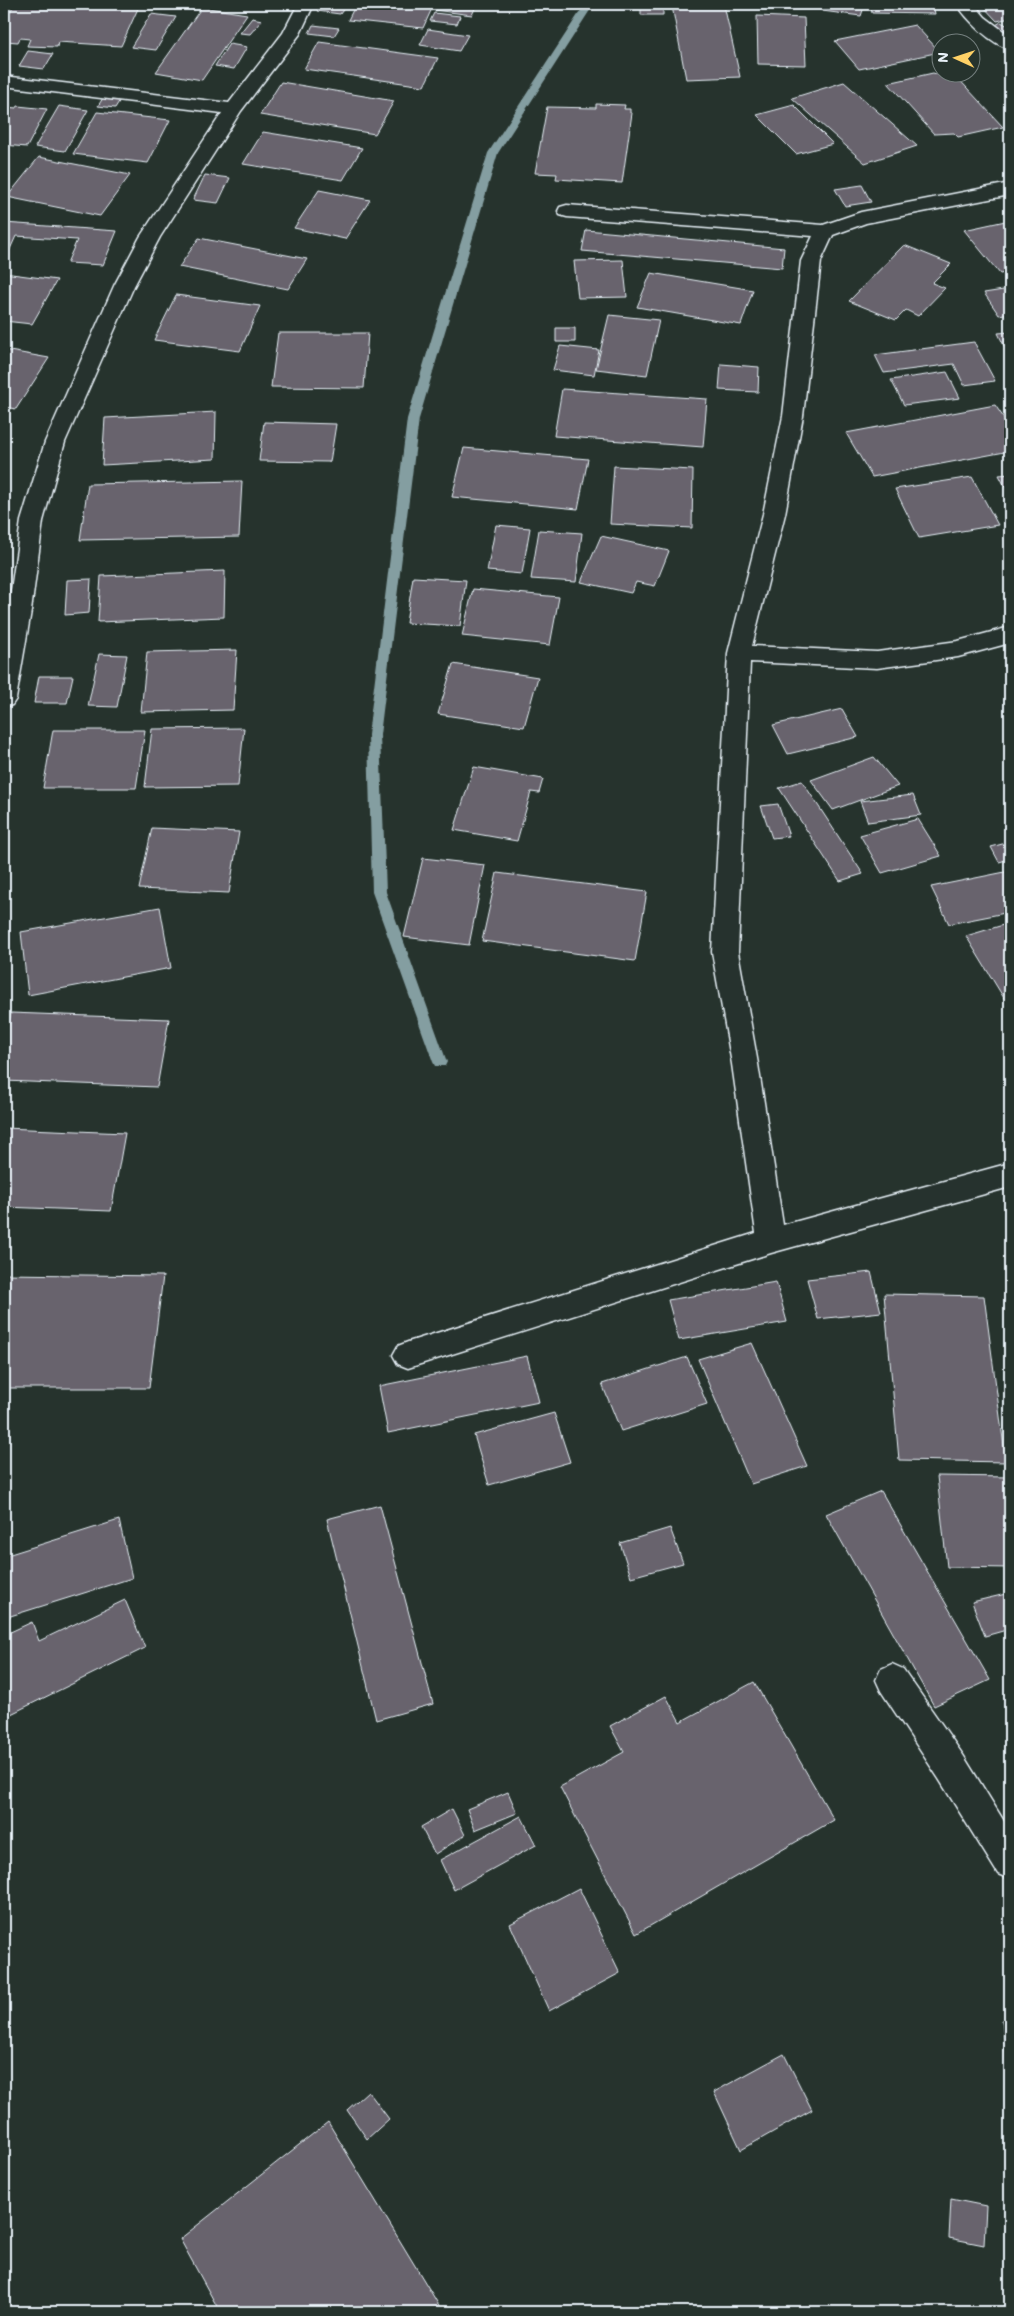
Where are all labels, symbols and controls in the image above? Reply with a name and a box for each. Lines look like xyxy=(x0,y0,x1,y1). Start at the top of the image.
north arrow xyxy=(932,32,982,82)
text: N xyxy=(933,51,952,63)

